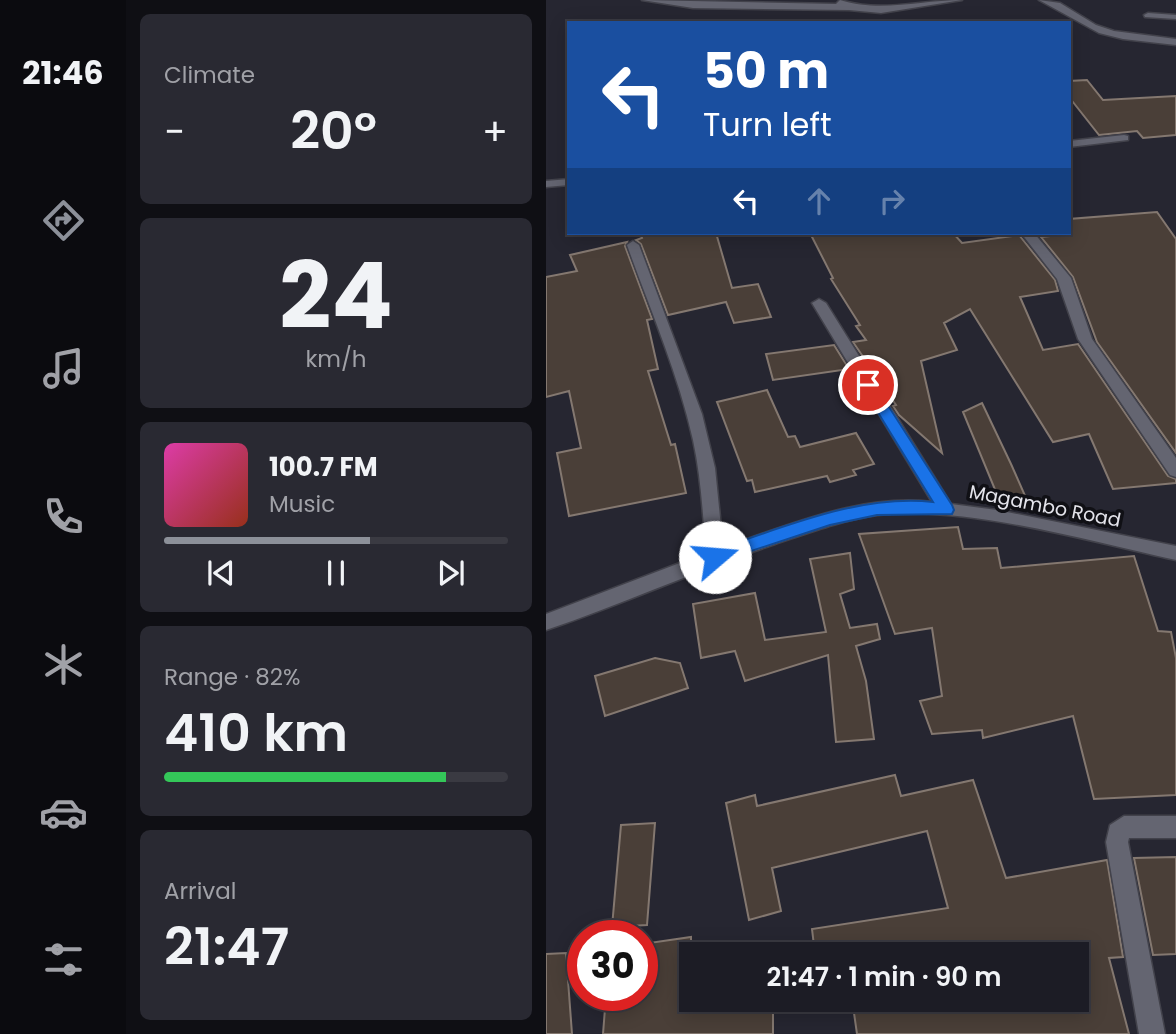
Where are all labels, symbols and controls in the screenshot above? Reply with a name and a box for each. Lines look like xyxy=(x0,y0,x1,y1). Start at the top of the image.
text: 50 m xyxy=(703,37,829,105)
icon: left xyxy=(588,49,679,140)
text: 21:46 xyxy=(22,50,104,95)
text: Climate xyxy=(164,59,255,91)
text: 20° xyxy=(290,94,377,167)
text: Turn left xyxy=(703,102,832,147)
text: − xyxy=(164,105,185,158)
text: + xyxy=(482,105,508,158)
icon: left xyxy=(727,182,765,220)
icon: ahead xyxy=(800,182,838,220)
icon: right xyxy=(873,182,911,220)
icon: directions xyxy=(39,196,88,245)
text: 24 xyxy=(279,232,393,360)
text: km/h xyxy=(305,343,367,375)
icon: music xyxy=(39,344,88,393)
pin xyxy=(838,355,898,415)
icon: arrive xyxy=(849,366,887,404)
text: 100.7 FM xyxy=(269,449,378,485)
street label: Magambo Road xyxy=(967,478,1123,534)
text: Music xyxy=(269,488,335,520)
icon: phone xyxy=(39,492,88,541)
position arrow xyxy=(678,520,752,594)
icon: previous xyxy=(202,554,240,592)
icon: pause xyxy=(317,554,355,592)
icon: next xyxy=(432,554,470,592)
icon: climate xyxy=(39,640,88,689)
text: Range · 82% xyxy=(164,661,300,693)
text: 410 km xyxy=(164,696,348,769)
icon: car xyxy=(39,788,88,837)
text: Arrival xyxy=(164,875,236,907)
text: 21:47 xyxy=(164,910,289,983)
speed limit sign: 30 xyxy=(567,920,658,1011)
icon: filters xyxy=(39,935,88,984)
text: 21:47 · 1 min · 90 m xyxy=(766,959,1002,995)

